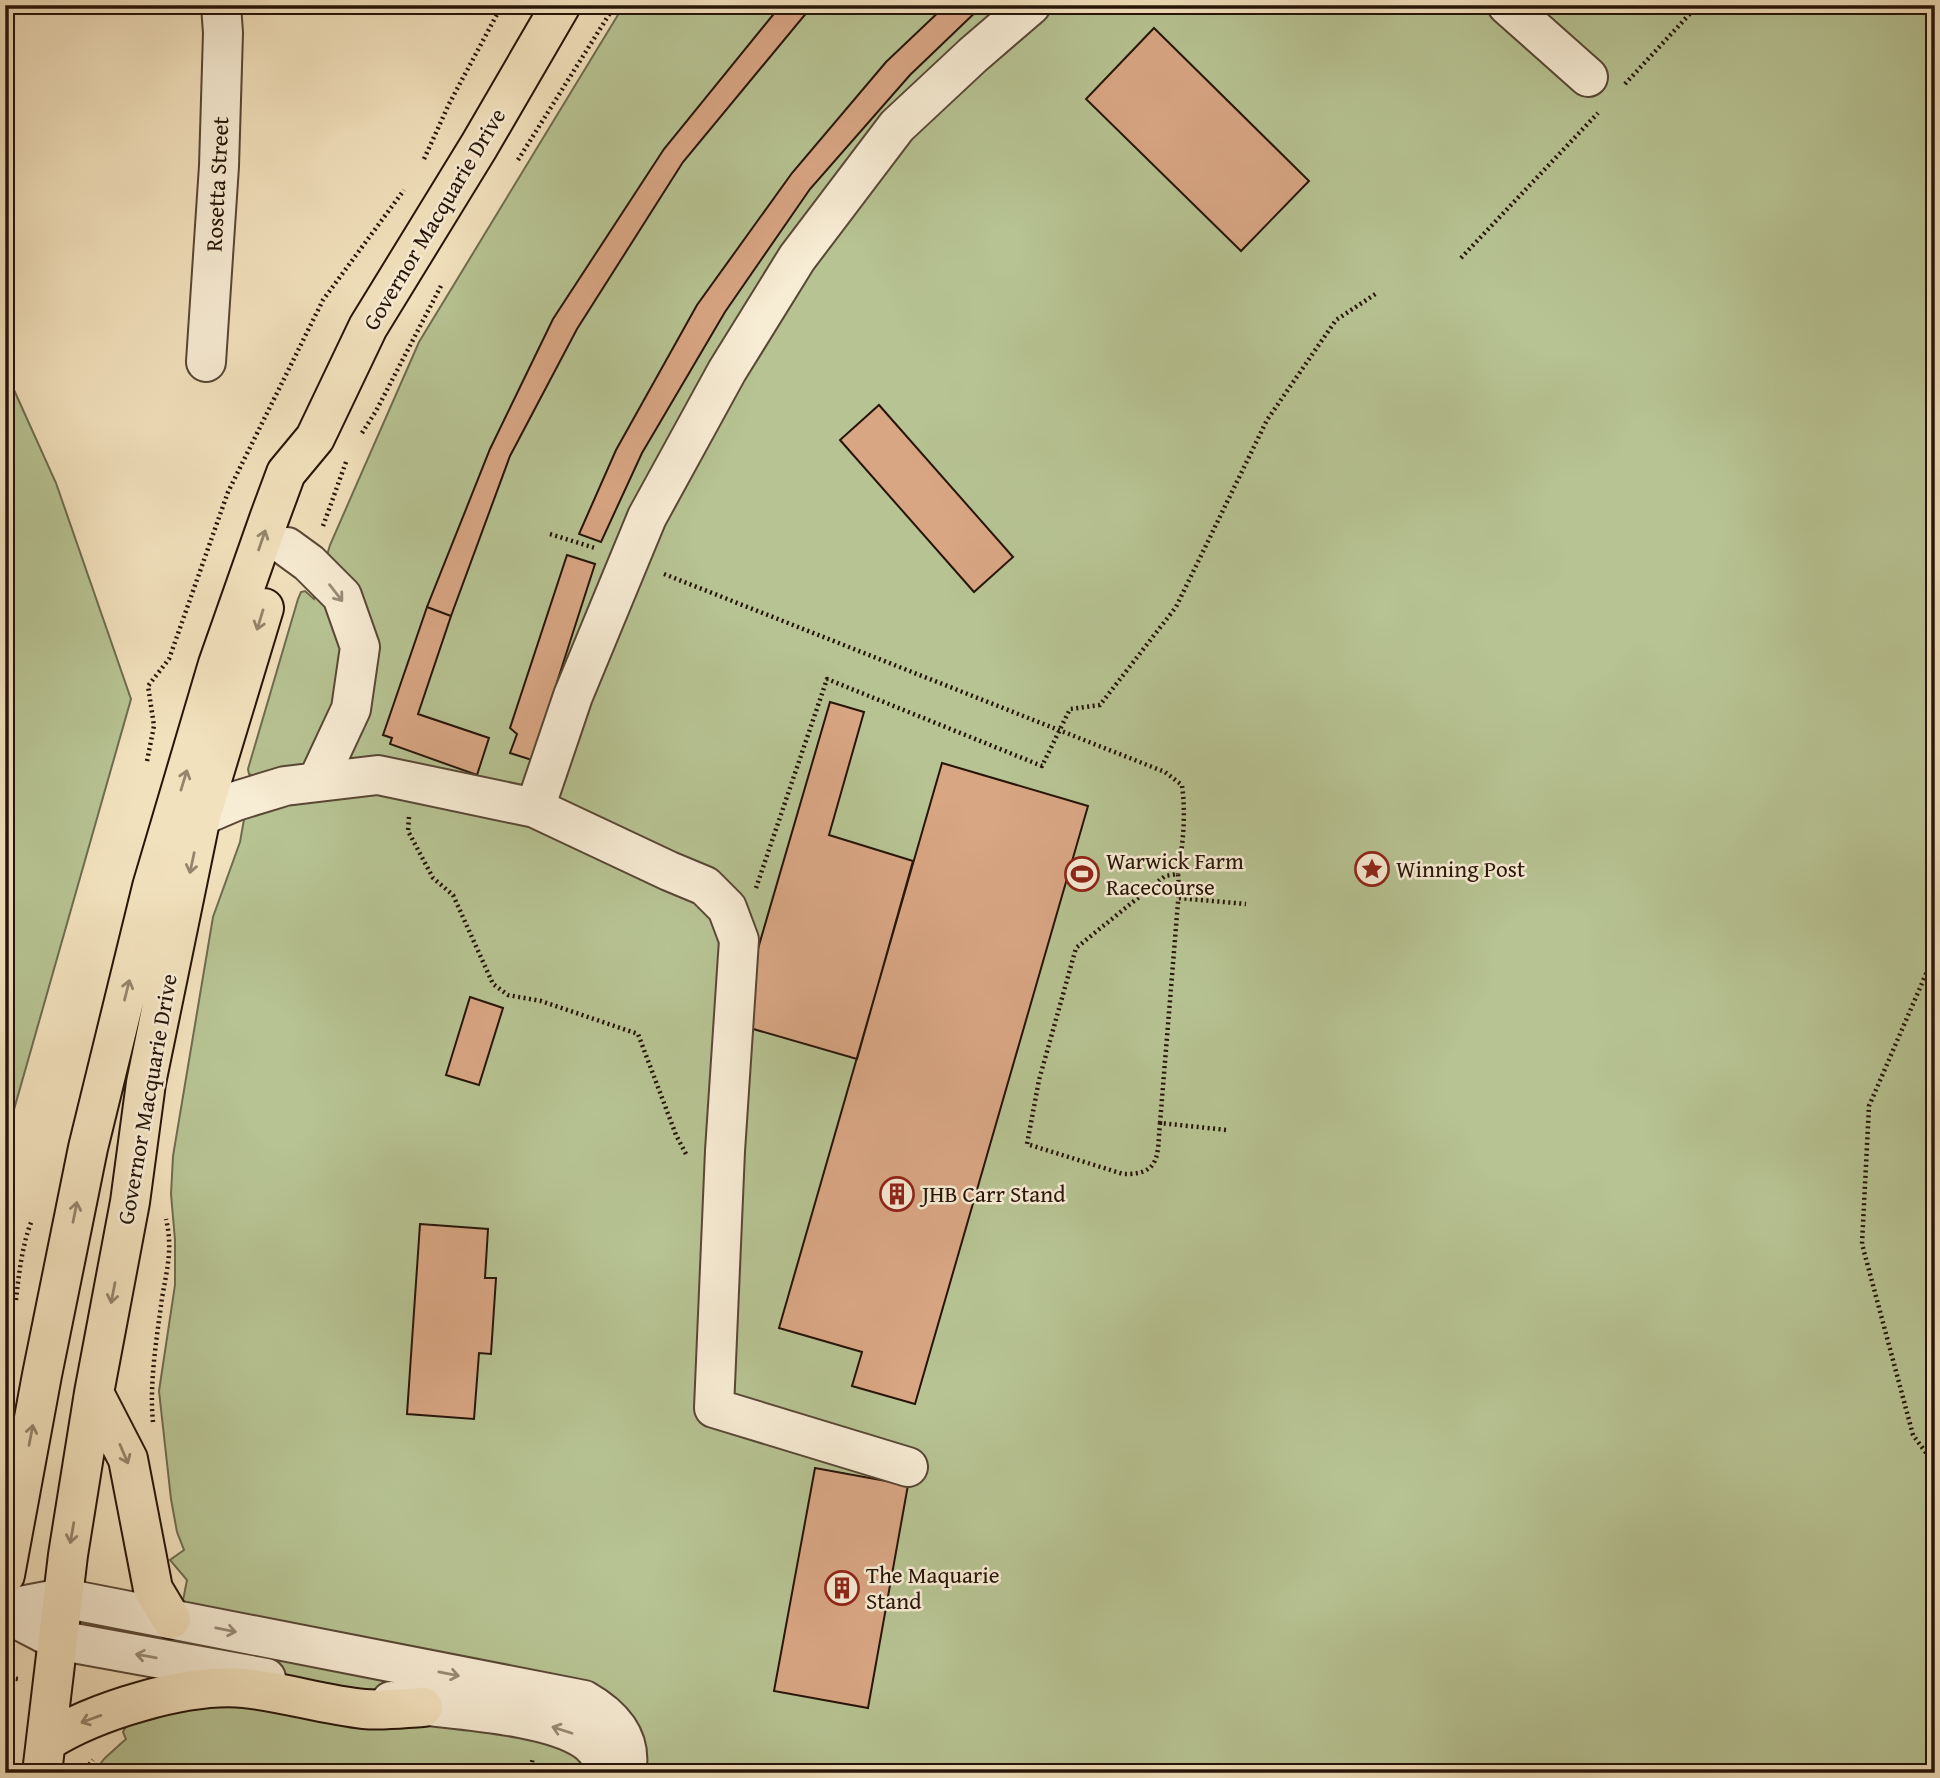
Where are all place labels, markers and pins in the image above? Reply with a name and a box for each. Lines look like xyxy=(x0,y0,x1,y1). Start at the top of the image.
place label: Warwick Farm Racecourse xyxy=(1106,844,1244,903)
place icon: Winning Post xyxy=(1353,850,1391,888)
place label: Winning Post xyxy=(1396,852,1525,885)
sports icon: Warwick Farm Racecourse xyxy=(1063,855,1101,893)
building icon: JHB Carr Stand xyxy=(878,1175,916,1213)
place label: JHB Carr Stand xyxy=(919,1177,1066,1210)
place label: The Maquarie Stand xyxy=(866,1558,1000,1617)
building icon: The Maquarie Stand xyxy=(823,1569,861,1607)

